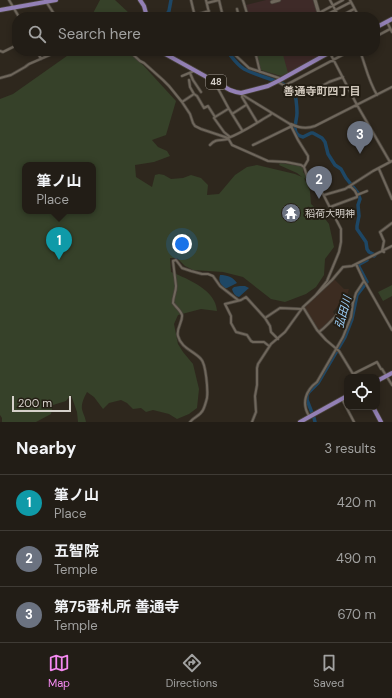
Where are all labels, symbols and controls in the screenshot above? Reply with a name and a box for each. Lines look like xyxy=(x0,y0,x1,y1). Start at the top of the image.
search box xyxy=(12,12,380,56)
icon: search xyxy=(26,23,48,45)
text: Search here xyxy=(58,24,141,44)
road number: 48 xyxy=(206,75,226,89)
district label: 善通寺町四丁目 xyxy=(284,84,361,98)
pin: 3 xyxy=(347,121,373,154)
popup xyxy=(22,162,96,214)
pin: 2 xyxy=(306,166,332,199)
text: 筆ノ山 xyxy=(36,171,82,191)
text: Place xyxy=(36,191,69,208)
temple icon: 稻荷大明神 xyxy=(280,202,302,224)
place label: 稻荷大明神 xyxy=(305,207,355,220)
pin: 1 xyxy=(46,227,72,260)
your location xyxy=(172,234,192,254)
water label: 弘田川 xyxy=(332,293,355,330)
map controls xyxy=(344,374,380,410)
button: locate xyxy=(344,374,380,410)
scale bar xyxy=(12,394,71,413)
text: 200 m xyxy=(18,396,52,410)
text: Nearby xyxy=(16,437,76,459)
text: 3 results xyxy=(324,440,376,457)
text: 筆ノ山 xyxy=(54,485,99,505)
text: 1 xyxy=(27,494,31,511)
text: 420 m xyxy=(337,494,376,511)
text: Place xyxy=(54,505,86,522)
text: 五智院 xyxy=(54,541,99,561)
text: 2 xyxy=(25,550,33,567)
text: 490 m xyxy=(336,550,376,567)
text: Temple xyxy=(54,561,98,578)
text: 第75番札所 善通寺 xyxy=(54,597,180,617)
text: 3 xyxy=(25,606,33,623)
text: 670 m xyxy=(337,606,376,623)
text: Temple xyxy=(54,617,98,634)
tab: Map xyxy=(48,652,70,690)
tab: Directions xyxy=(166,652,218,690)
tab: Saved xyxy=(313,652,344,690)

